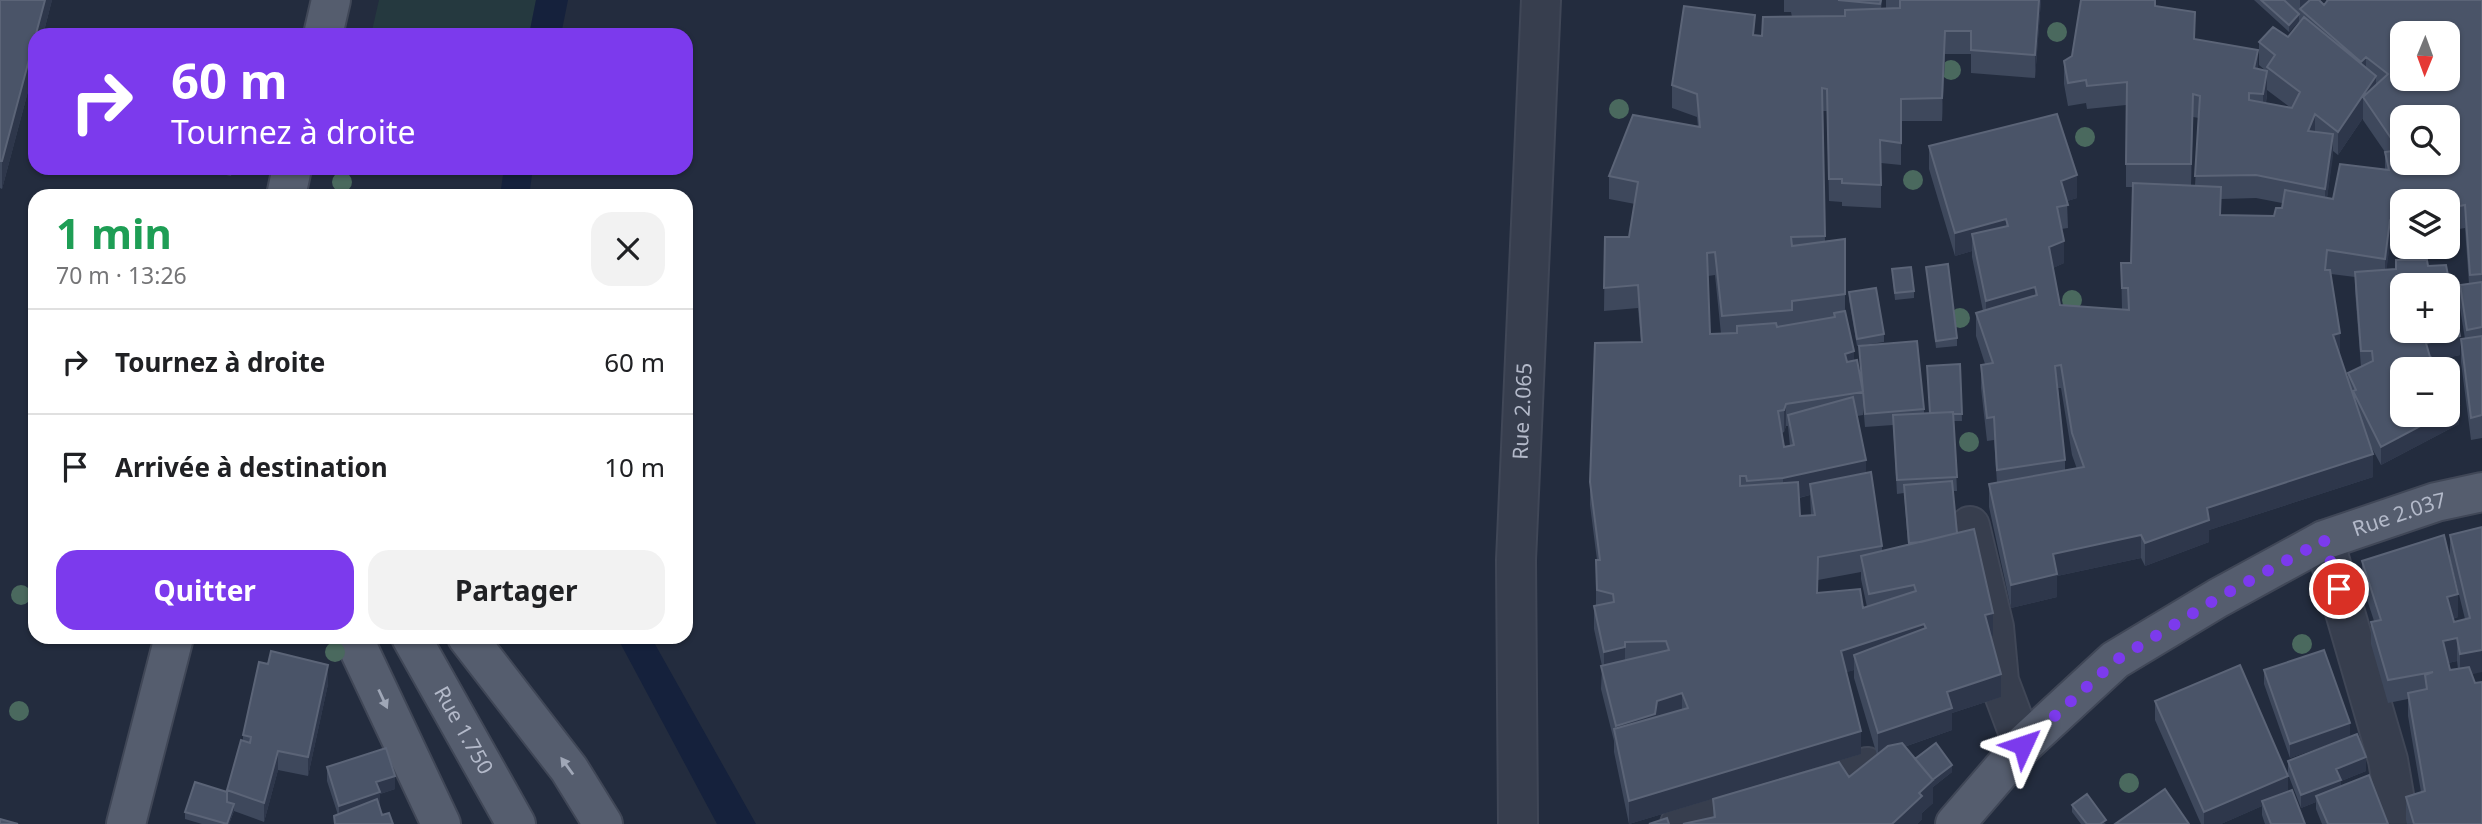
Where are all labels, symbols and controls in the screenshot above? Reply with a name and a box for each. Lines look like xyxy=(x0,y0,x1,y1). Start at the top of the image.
north arrow xyxy=(2390,21,2460,91)
map controls xyxy=(2390,21,2460,427)
text: 60 m xyxy=(171,47,288,113)
icon: right xyxy=(56,56,147,147)
button: search xyxy=(2390,105,2460,175)
text: Tournez à droite xyxy=(171,110,416,153)
button: layers xyxy=(2390,189,2460,259)
text: 1 min xyxy=(56,204,172,261)
button: close xyxy=(591,212,665,286)
text: 70 m · 13:26 xyxy=(56,259,187,291)
button: + xyxy=(2390,273,2460,343)
icon: right xyxy=(56,343,94,381)
text: Tournez à droite xyxy=(115,344,325,380)
text: 60 m xyxy=(604,344,665,380)
button: − xyxy=(2390,357,2460,427)
street label: Rue 2.065 xyxy=(1505,362,1538,460)
icon: arrive xyxy=(56,448,94,486)
text: Arrivée à destination xyxy=(115,449,388,485)
text: 10 m xyxy=(604,449,665,485)
street label: Rue 2.037 xyxy=(2348,485,2448,542)
button: Quitter xyxy=(56,550,354,630)
button: Partager xyxy=(368,550,665,630)
pin xyxy=(2309,559,2369,619)
icon: arrive xyxy=(2320,570,2358,608)
street label: Rue 1.750 xyxy=(428,681,500,779)
one-way arrow xyxy=(377,689,388,709)
position arrow xyxy=(1986,708,2060,782)
one-way arrow xyxy=(559,758,574,776)

